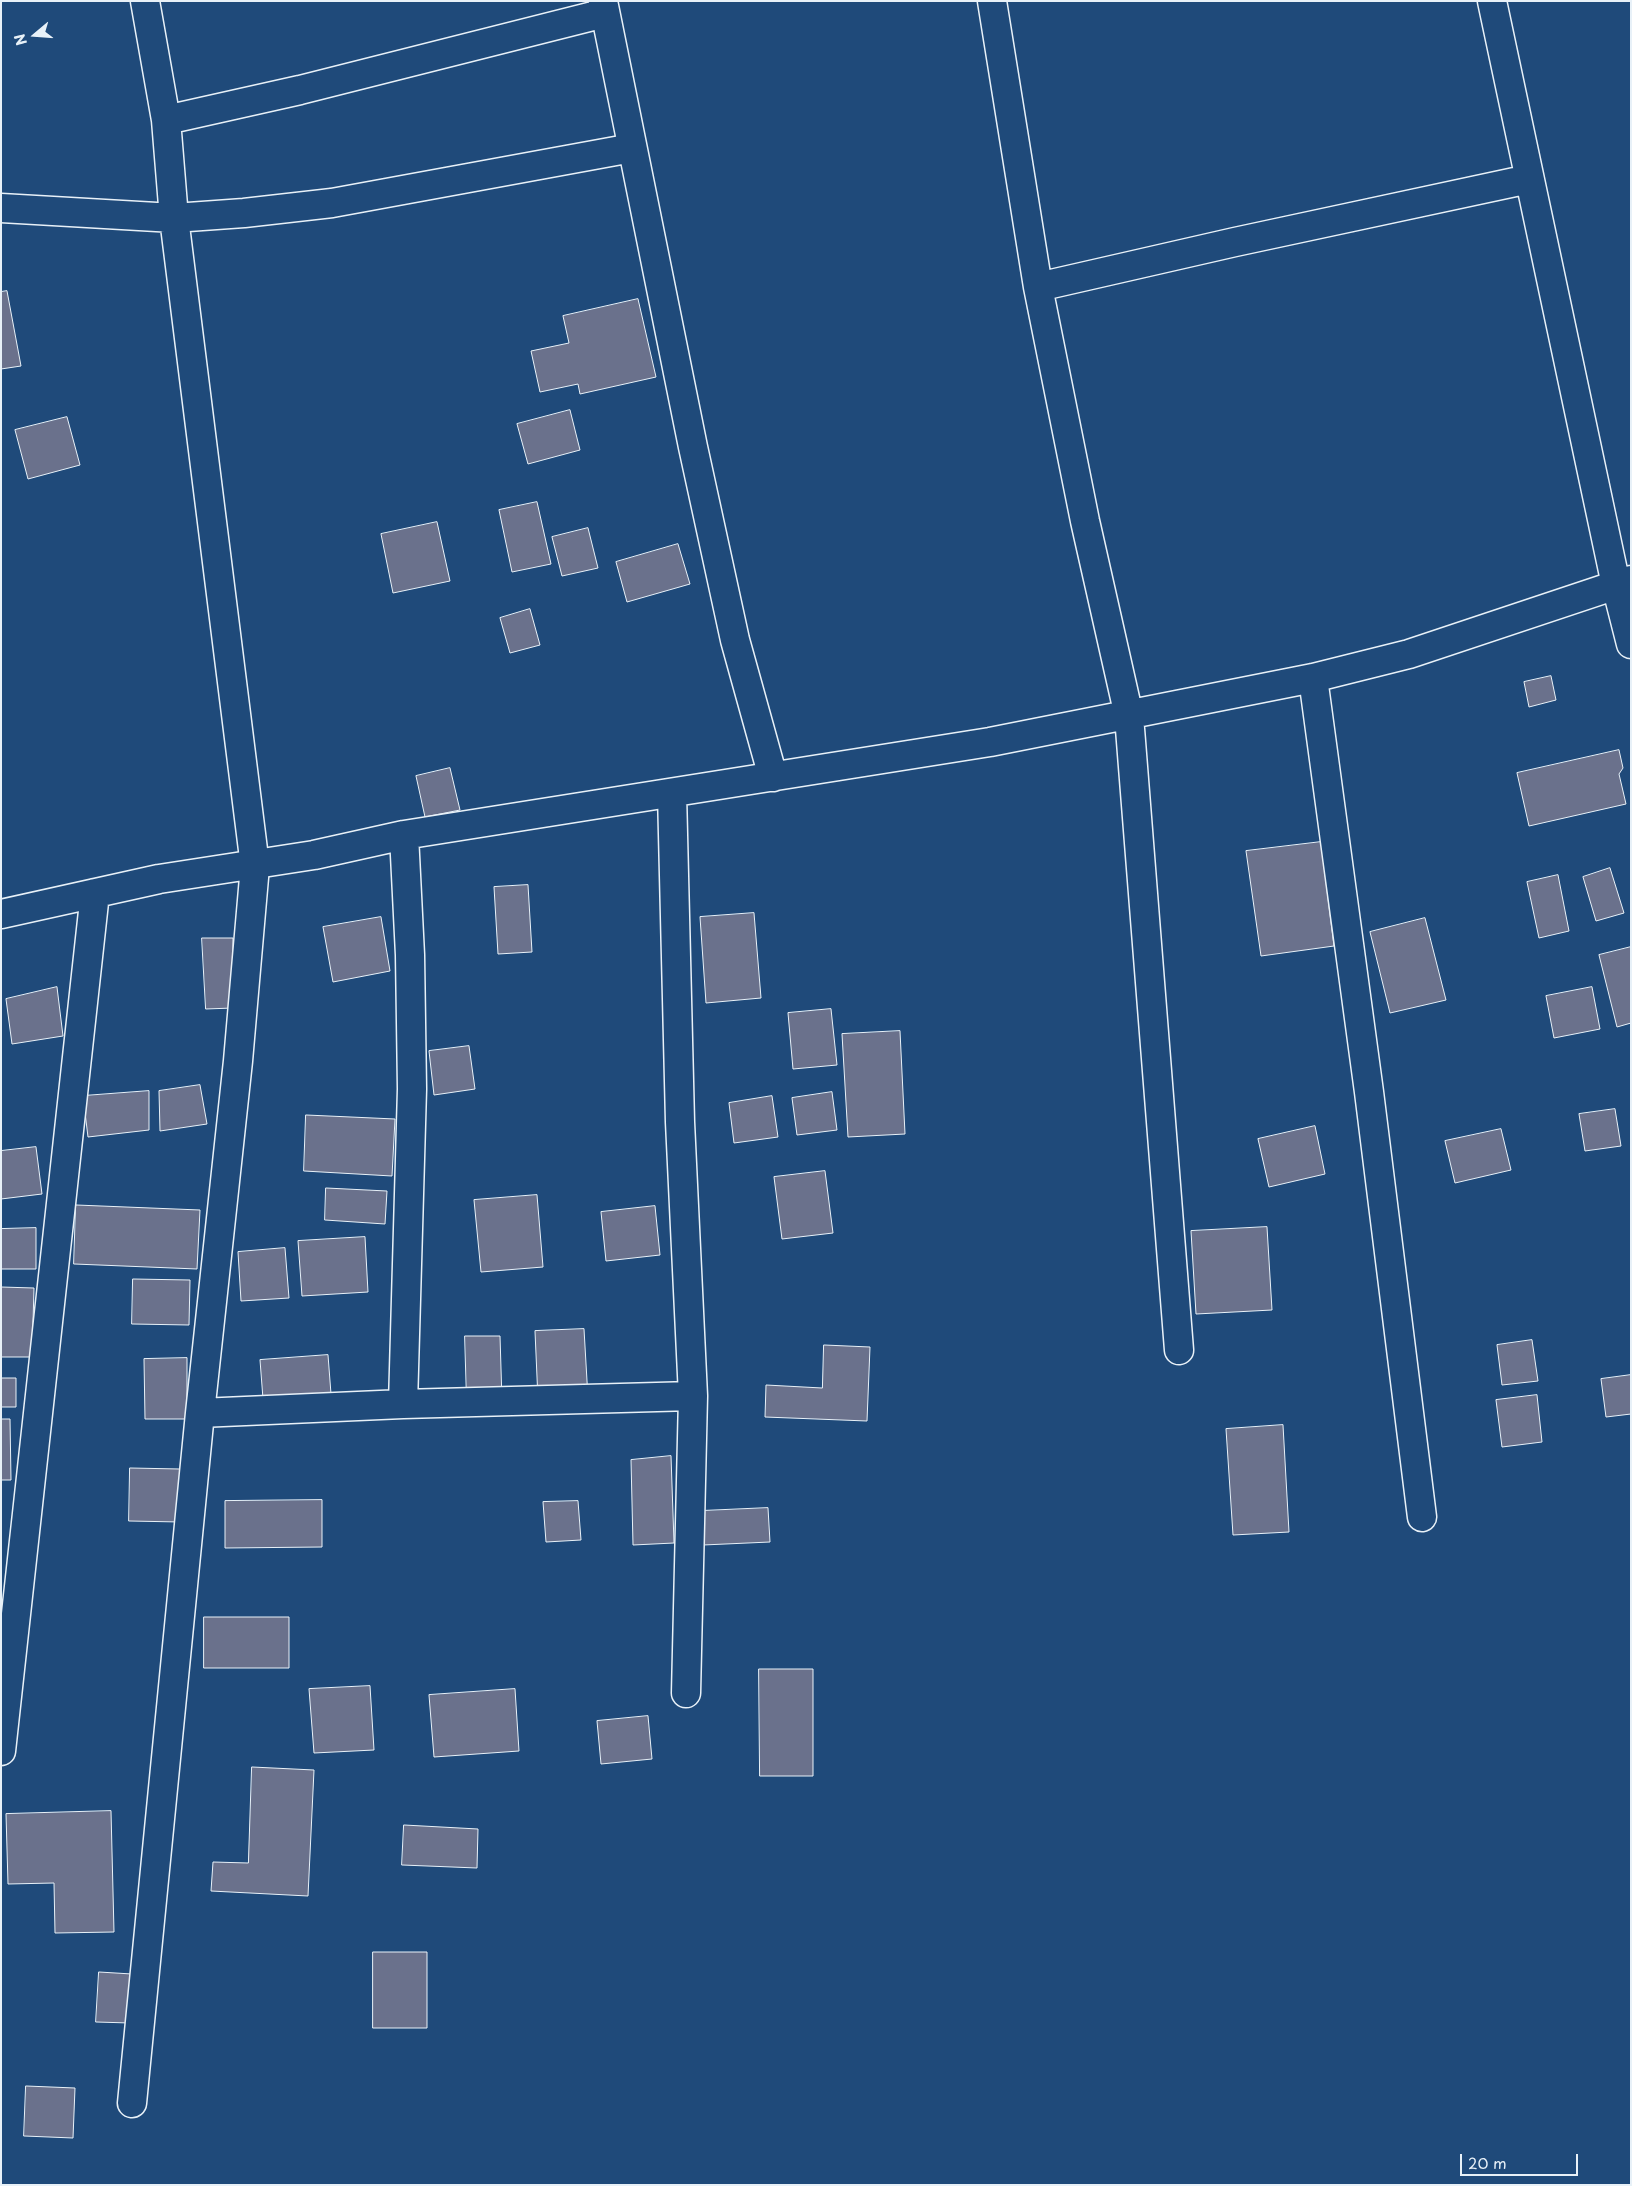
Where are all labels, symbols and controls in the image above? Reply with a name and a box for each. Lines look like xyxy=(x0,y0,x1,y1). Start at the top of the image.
north arrow xyxy=(10,10,60,60)
text: N xyxy=(9,31,32,48)
scale bar xyxy=(1462,2144,1580,2176)
text: 20 m xyxy=(1468,2151,1507,2174)

